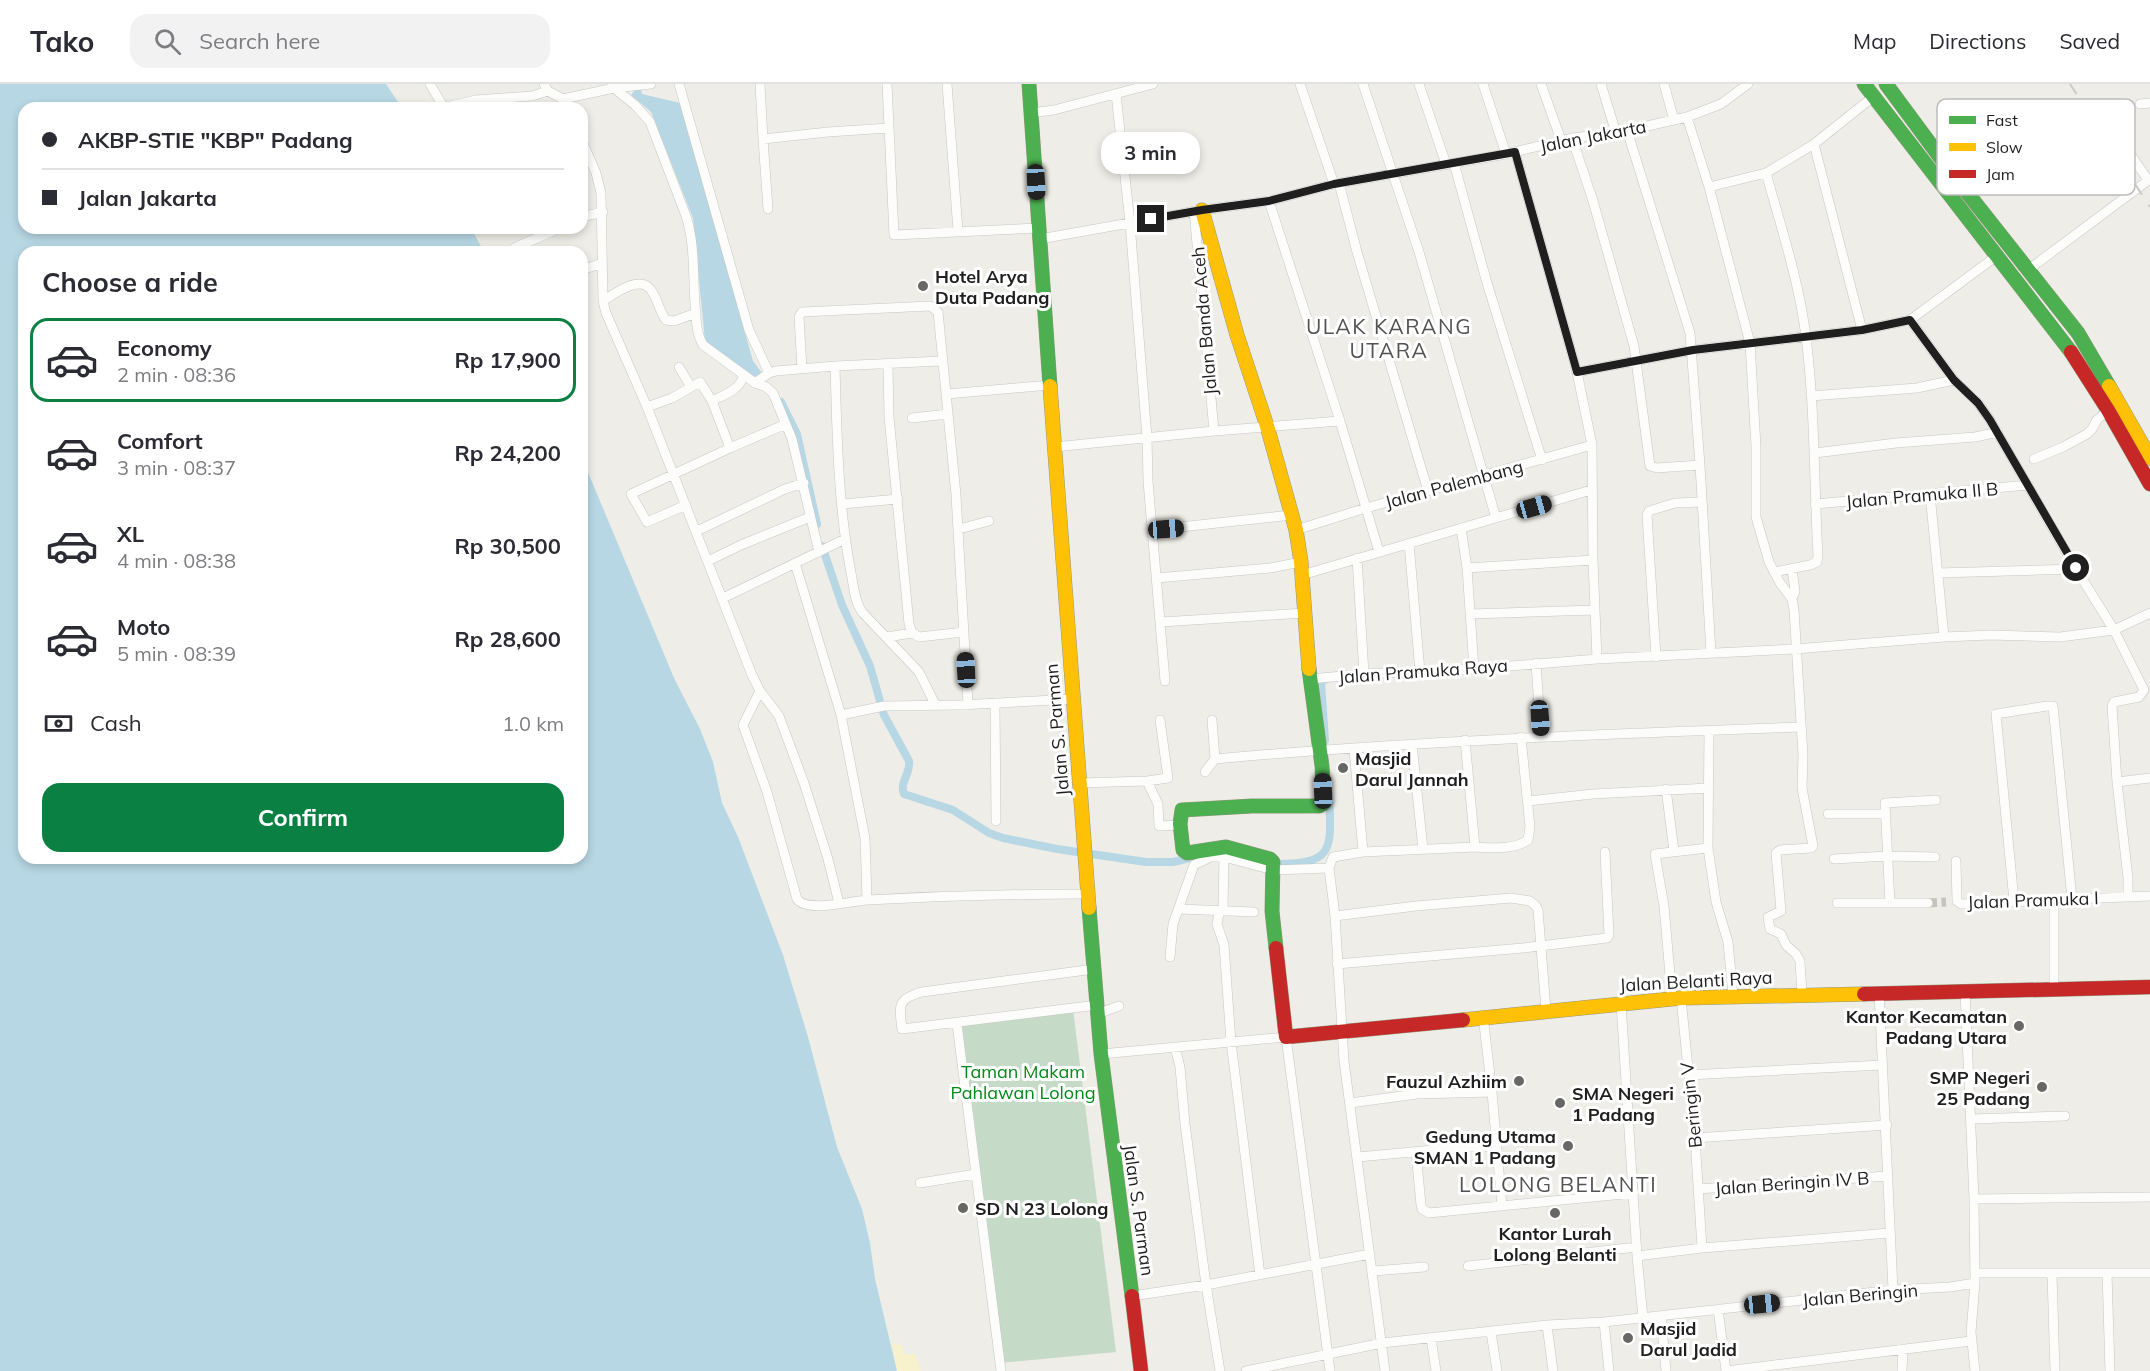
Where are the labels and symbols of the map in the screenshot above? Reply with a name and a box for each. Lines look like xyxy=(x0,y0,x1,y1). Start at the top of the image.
legend xyxy=(1937,99,2135,195)
text: Fast xyxy=(1986,110,2018,130)
street label: Jalan Jakarta xyxy=(1538,114,1648,158)
callout: 3 min xyxy=(1102,132,1200,174)
text: Slow xyxy=(1986,137,2023,157)
car xyxy=(1026,164,1046,200)
text: Jam xyxy=(1986,164,2015,184)
route end xyxy=(1137,205,1164,232)
street label: Jalan Banda Aceh xyxy=(1186,246,1222,396)
place label: Hotel Arya Duta Padang xyxy=(935,265,1049,309)
marker: Hotel Arya Duta Padang xyxy=(916,279,930,293)
district label: ULAK KARANG UTARA xyxy=(1306,313,1472,363)
street label: Jalan Palembang xyxy=(1382,455,1526,513)
street label: Jalan Pramuka II B xyxy=(1845,477,1999,513)
car xyxy=(1514,493,1554,521)
car xyxy=(1147,519,1185,539)
route start xyxy=(2062,554,2089,581)
car xyxy=(956,652,976,688)
street label: Jalan Pramuka Raya xyxy=(1337,654,1509,688)
street label: Jalan S. Parman xyxy=(1040,663,1074,797)
car xyxy=(1530,699,1550,737)
place label: Masjid Darul Jannah xyxy=(1355,747,1469,791)
marker: Masjid Darul Jannah xyxy=(1336,761,1350,775)
car xyxy=(1313,773,1333,809)
street label: Jalan Pramuka I xyxy=(1967,886,2099,914)
street label: Jalan Belanti Raya xyxy=(1619,966,1773,996)
place label: Kantor Kecamatan Padang Utara xyxy=(1846,1005,2007,1049)
marker: Kantor Kecamatan Padang Utara xyxy=(2012,1019,2026,1033)
park label: Taman Makam Pahlawan Lolong xyxy=(950,1060,1096,1104)
street label: Beringin V xyxy=(1675,1060,1707,1149)
place label: SMP Negeri 25 Padang xyxy=(1930,1066,2030,1110)
place label: Fauzul Azhiim xyxy=(1386,1070,1507,1093)
marker: Fauzul Azhiim xyxy=(1512,1074,1526,1088)
marker: SMP Negeri 25 Padang xyxy=(2035,1080,2049,1094)
place label: SMA Negeri 1 Padang xyxy=(1572,1082,1674,1126)
marker: SMA Negeri 1 Padang xyxy=(1553,1096,1567,1110)
place label: Gedung Utama SMAN 1 Padang xyxy=(1414,1125,1556,1169)
marker: Gedung Utama SMAN 1 Padang xyxy=(1561,1139,1575,1153)
street label: Jalan S. Parman xyxy=(1118,1143,1160,1277)
street label: Jalan Beringin IV B xyxy=(1714,1166,1870,1200)
district label: LOLONG BELANTI xyxy=(1459,1171,1657,1197)
place label: SD N 23 Lolong xyxy=(975,1197,1108,1220)
marker: SD N 23 Lolong xyxy=(956,1201,970,1215)
marker: Kantor Lurah Lolong Belanti xyxy=(1548,1206,1562,1220)
place label: Kantor Lurah Lolong Belanti xyxy=(1493,1222,1617,1266)
street label: Jalan Beringin xyxy=(1801,1278,1919,1312)
car xyxy=(1743,1293,1781,1315)
place label: Masjid Darul Jadid xyxy=(1640,1317,1737,1361)
marker: Masjid Darul Jadid xyxy=(1621,1331,1635,1345)

